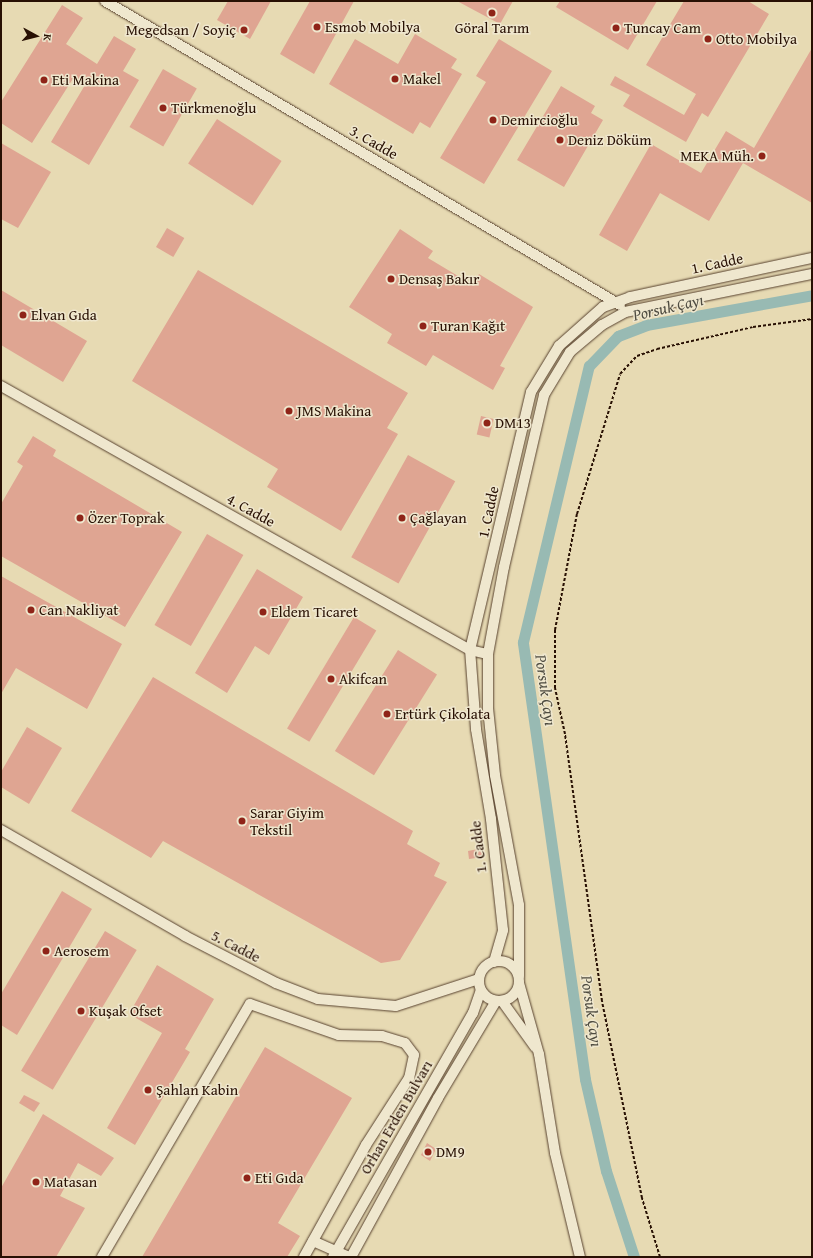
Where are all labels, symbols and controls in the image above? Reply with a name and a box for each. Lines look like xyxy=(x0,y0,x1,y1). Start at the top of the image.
marker: Göral Tarım xyxy=(487,8,497,18)
north arrow xyxy=(16,16,56,56)
place label: Esmob Mobilya xyxy=(325,18,420,36)
place label: Göral Tarım xyxy=(455,19,529,37)
place label: Tuncay Cam xyxy=(624,19,701,37)
place label: Megedsan / Soyiç xyxy=(126,21,236,39)
marker: Esmob Mobilya xyxy=(312,22,322,32)
marker: Tuncay Cam xyxy=(611,23,621,33)
marker: Megedsan / Soyiç xyxy=(239,25,249,35)
place label: Otto Mobilya xyxy=(716,30,797,48)
text: K xyxy=(40,33,56,42)
marker: Otto Mobilya xyxy=(703,34,713,44)
place label: Makel xyxy=(403,70,441,88)
place label: Eti Makina xyxy=(52,71,119,89)
marker: Makel xyxy=(390,74,400,84)
marker: Eti Makina xyxy=(39,75,49,85)
place label: Türkmenoğlu xyxy=(171,99,256,117)
marker: Türkmenoğlu xyxy=(158,103,168,113)
place label: Demircioğlu xyxy=(501,111,578,129)
marker: Demircioğlu xyxy=(488,115,498,125)
street label: 3. Cadde xyxy=(347,121,401,163)
place label: Deniz Döküm xyxy=(568,131,651,149)
marker: Deniz Döküm xyxy=(555,135,565,145)
place label: MEKA Müh. xyxy=(680,147,754,165)
marker: MEKA Müh. xyxy=(757,151,767,161)
street label: 1. Cadde xyxy=(689,249,745,277)
place label: Densaş Bakır xyxy=(399,270,479,288)
marker: Densaş Bakır xyxy=(386,274,396,284)
water label: Porsuk Çayı xyxy=(631,290,705,324)
place label: Elvan Gıda xyxy=(31,306,97,324)
marker: Elvan Gıda xyxy=(18,310,28,320)
place label: Turan Kağıt xyxy=(431,317,505,335)
marker: Turan Kağıt xyxy=(418,321,428,331)
place label: JMS Makina xyxy=(297,402,371,420)
marker: JMS Makina xyxy=(284,406,294,416)
place label: DM13 xyxy=(495,414,531,432)
marker: DM13 xyxy=(482,418,492,428)
street label: 1. Cadde xyxy=(474,484,502,540)
street label: 4. Cadde xyxy=(224,489,278,531)
place label: Özer Toprak xyxy=(88,509,165,527)
place label: Çağlayan xyxy=(410,509,467,527)
marker: Özer Toprak xyxy=(75,513,85,523)
marker: Çağlayan xyxy=(397,513,407,523)
place label: Can Nakliyat xyxy=(39,601,119,619)
place label: Eldem Ticaret xyxy=(271,603,358,621)
marker: Can Nakliyat xyxy=(26,605,36,615)
marker: Eldem Ticaret xyxy=(258,607,268,617)
water label: Porsuk Çayı xyxy=(531,653,561,727)
place label: Akifcan xyxy=(339,670,387,688)
marker: Akifcan xyxy=(326,674,336,684)
place label: Ertürk Çikolata xyxy=(395,705,490,723)
marker: Ertürk Çikolata xyxy=(382,709,392,719)
place label: Sarar Giyim Tekstil xyxy=(250,803,324,838)
marker: Sarar Giyim Tekstil xyxy=(237,816,247,826)
street label: 1. Cadde xyxy=(466,820,490,874)
street label: 5. Cadde xyxy=(209,926,263,966)
place label: Aerosem xyxy=(54,942,109,960)
marker: Aerosem xyxy=(41,946,51,956)
water label: Porsuk Çayı xyxy=(577,974,607,1048)
place label: Kuşak Ofset xyxy=(89,1002,162,1020)
marker: Kuşak Ofset xyxy=(76,1006,86,1016)
street label: Orhan Erden Bulvarı xyxy=(356,1057,436,1177)
place label: Şahlan Kabin xyxy=(156,1081,238,1099)
marker: Şahlan Kabin xyxy=(143,1085,153,1095)
place label: DM9 xyxy=(436,1143,465,1161)
marker: DM9 xyxy=(423,1147,433,1157)
place label: Eti Gıda xyxy=(255,1169,304,1187)
place label: Matasan xyxy=(44,1173,97,1191)
marker: Eti Gıda xyxy=(242,1173,252,1183)
marker: Matasan xyxy=(31,1177,41,1187)

